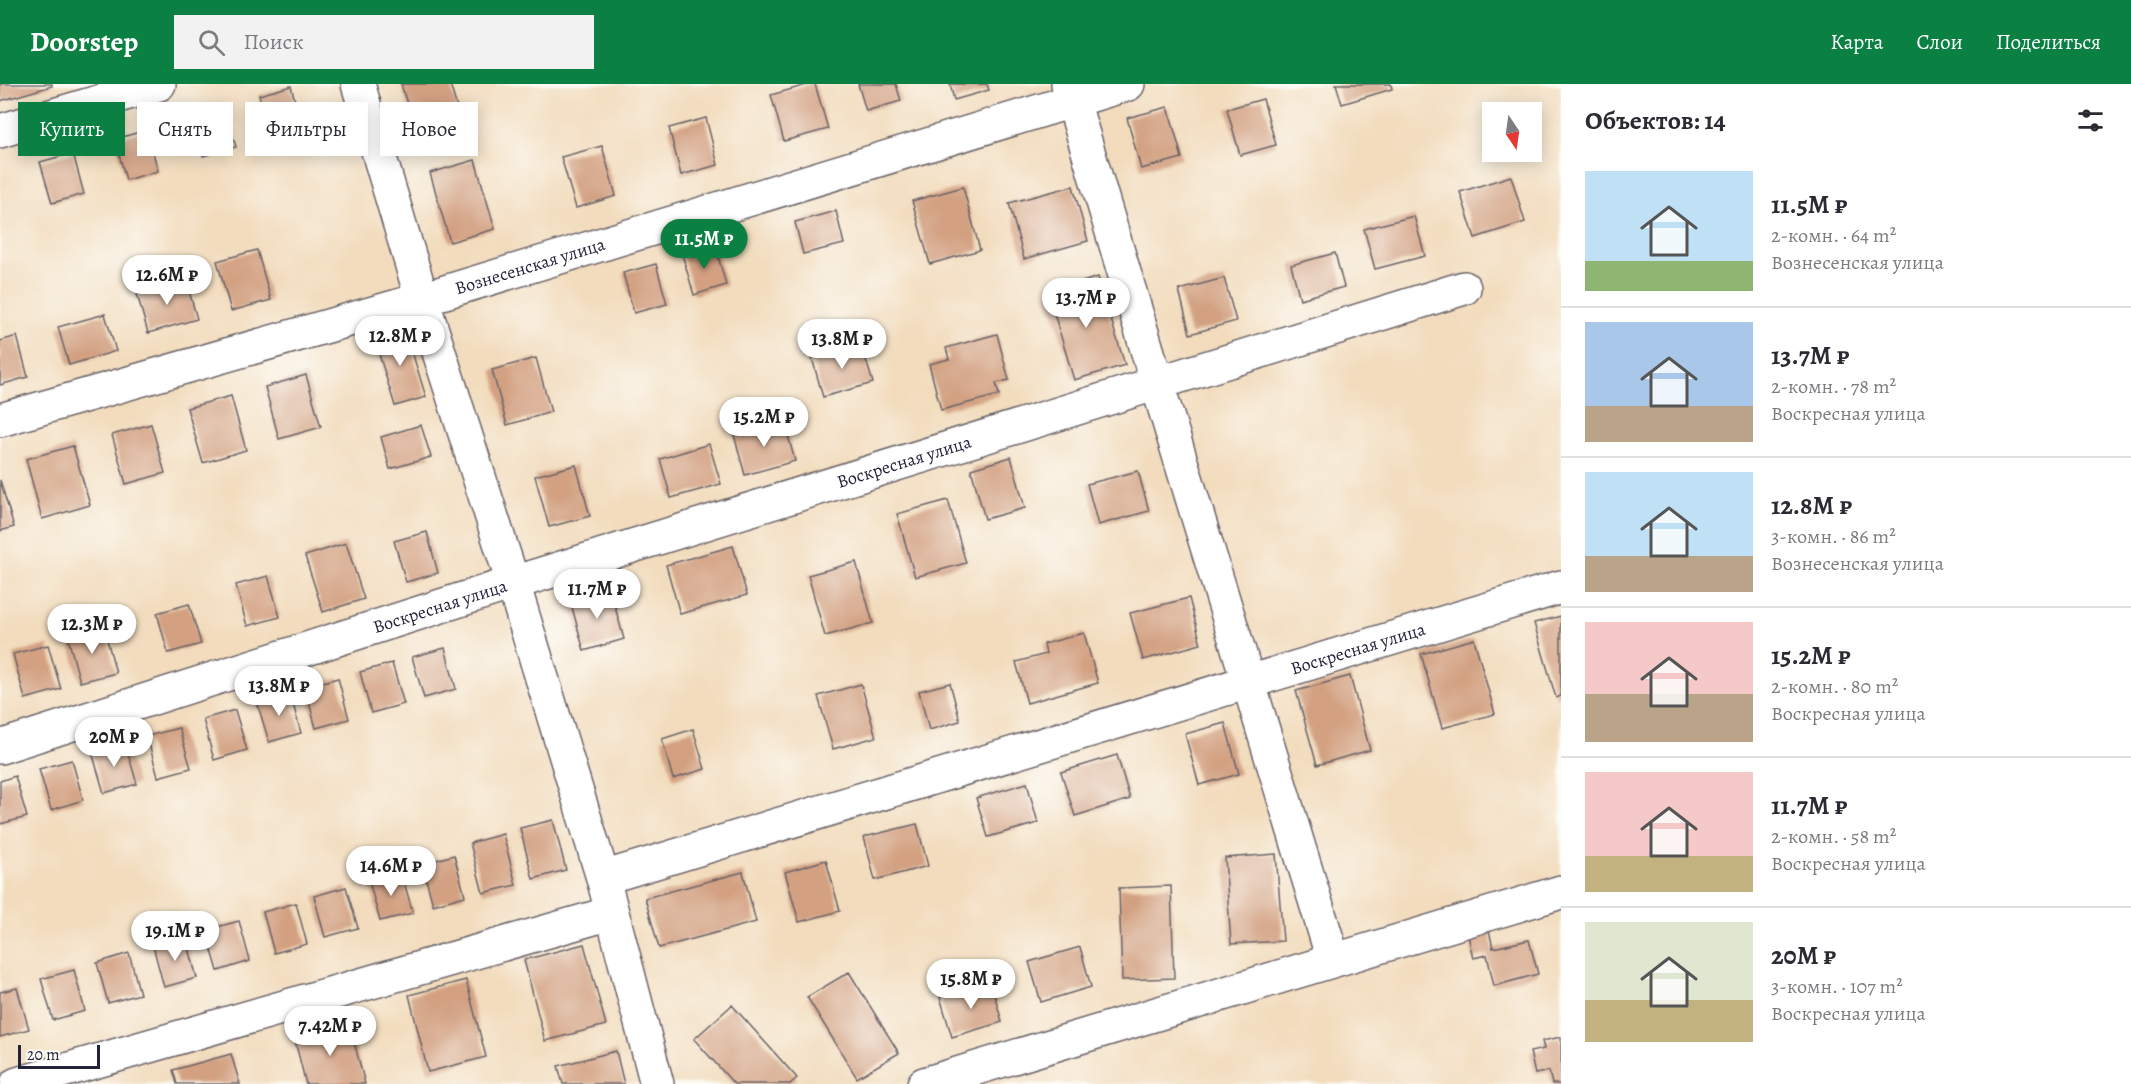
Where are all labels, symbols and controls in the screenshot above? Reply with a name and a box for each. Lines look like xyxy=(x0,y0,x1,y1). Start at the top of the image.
search box xyxy=(174,15,594,69)
text: Doorstep xyxy=(30,23,138,61)
icon: search xyxy=(195,26,228,59)
text: Поиск xyxy=(243,27,304,57)
text: Карта xyxy=(1830,28,1883,56)
text: Слои xyxy=(1916,28,1963,56)
text: Поделиться xyxy=(1996,28,2101,56)
chip: Купить xyxy=(18,102,125,156)
chip: Снять xyxy=(137,102,233,156)
chip: Фильтры xyxy=(245,102,368,156)
chip: Новое xyxy=(380,102,478,156)
north arrow xyxy=(1482,102,1542,162)
map controls xyxy=(1482,102,1542,162)
text: Объектов: 14 xyxy=(1585,103,1726,138)
icon: filters xyxy=(2074,104,2107,137)
text: 11.5M ₽ xyxy=(1771,187,1847,222)
icon: home xyxy=(1633,195,1705,267)
pin: 11.5M ₽ xyxy=(649,219,759,270)
text: 2-комн. · 64 m² xyxy=(1771,222,1896,249)
text: 11.5M ₽ xyxy=(675,225,733,252)
street label: Вознесенская улица xyxy=(452,232,609,300)
text: Вознесенская улица xyxy=(1771,249,1944,276)
pin: 12.6M ₽ xyxy=(112,255,222,306)
text: 12.6M ₽ xyxy=(136,261,198,288)
pin: 13.7M ₽ xyxy=(1031,278,1141,329)
text: 13.7M ₽ xyxy=(1056,284,1116,311)
pin: 12.8M ₽ xyxy=(345,316,455,367)
pin: 13.8M ₽ xyxy=(787,319,897,370)
text: 12.8M ₽ xyxy=(369,322,431,349)
text: 13.8M ₽ xyxy=(811,325,873,352)
text: 13.7M ₽ xyxy=(1771,338,1849,373)
icon: home xyxy=(1633,346,1705,418)
text: 2-комн. · 78 m² xyxy=(1771,373,1896,400)
pin: 15.2M ₽ xyxy=(709,397,819,448)
text: Воскресная улица xyxy=(1771,400,1926,427)
text: 15.2M ₽ xyxy=(733,403,795,430)
street label: Воскресная улица xyxy=(834,429,975,494)
text: 12.8M ₽ xyxy=(1771,488,1852,523)
icon: home xyxy=(1633,496,1705,568)
text: 3-комн. · 86 m² xyxy=(1771,523,1896,550)
text: Вознесенская улица xyxy=(1771,550,1944,577)
pin: 11.7M ₽ xyxy=(542,569,652,620)
street label: Воскресная улица xyxy=(370,573,511,639)
text: 11.7M ₽ xyxy=(568,575,626,602)
pin: 12.3M ₽ xyxy=(37,604,147,655)
text: 12.3M ₽ xyxy=(61,610,123,637)
street label: Воскресная улица xyxy=(1288,617,1429,680)
text: 15.2M ₽ xyxy=(1771,638,1851,673)
icon: home xyxy=(1633,646,1705,718)
pin: 13.8M ₽ xyxy=(224,666,334,717)
text: 13.8M ₽ xyxy=(248,672,310,699)
text: 2-комн. · 80 m² xyxy=(1771,673,1898,700)
text: Воскресная улица xyxy=(1771,700,1926,727)
pin: 20M ₽ xyxy=(72,717,156,768)
text: 20M ₽ xyxy=(89,723,139,750)
text: 11.7M ₽ xyxy=(1771,788,1847,823)
icon: home xyxy=(1633,796,1705,868)
text: 2-комн. · 58 m² xyxy=(1771,823,1896,850)
pin: 14.6M ₽ xyxy=(336,846,446,897)
text: Воскресная улица xyxy=(1771,850,1926,877)
text: 14.6M ₽ xyxy=(360,852,422,879)
pin: 19.1M ₽ xyxy=(120,911,230,962)
text: 19.1M ₽ xyxy=(145,917,205,944)
text: 20M ₽ xyxy=(1771,938,1836,973)
icon: home xyxy=(1633,946,1705,1018)
pin: 15.8M ₽ xyxy=(916,959,1026,1010)
text: 15.8M ₽ xyxy=(940,965,1002,992)
text: 3-комн. · 107 m² xyxy=(1771,973,1903,1000)
text: Воскресная улица xyxy=(1771,1000,1926,1027)
pin: 7.42M ₽ xyxy=(275,1006,385,1057)
text: 7.42M ₽ xyxy=(298,1012,362,1039)
scale bar xyxy=(18,1042,100,1070)
text: 20 m xyxy=(27,1044,60,1066)

